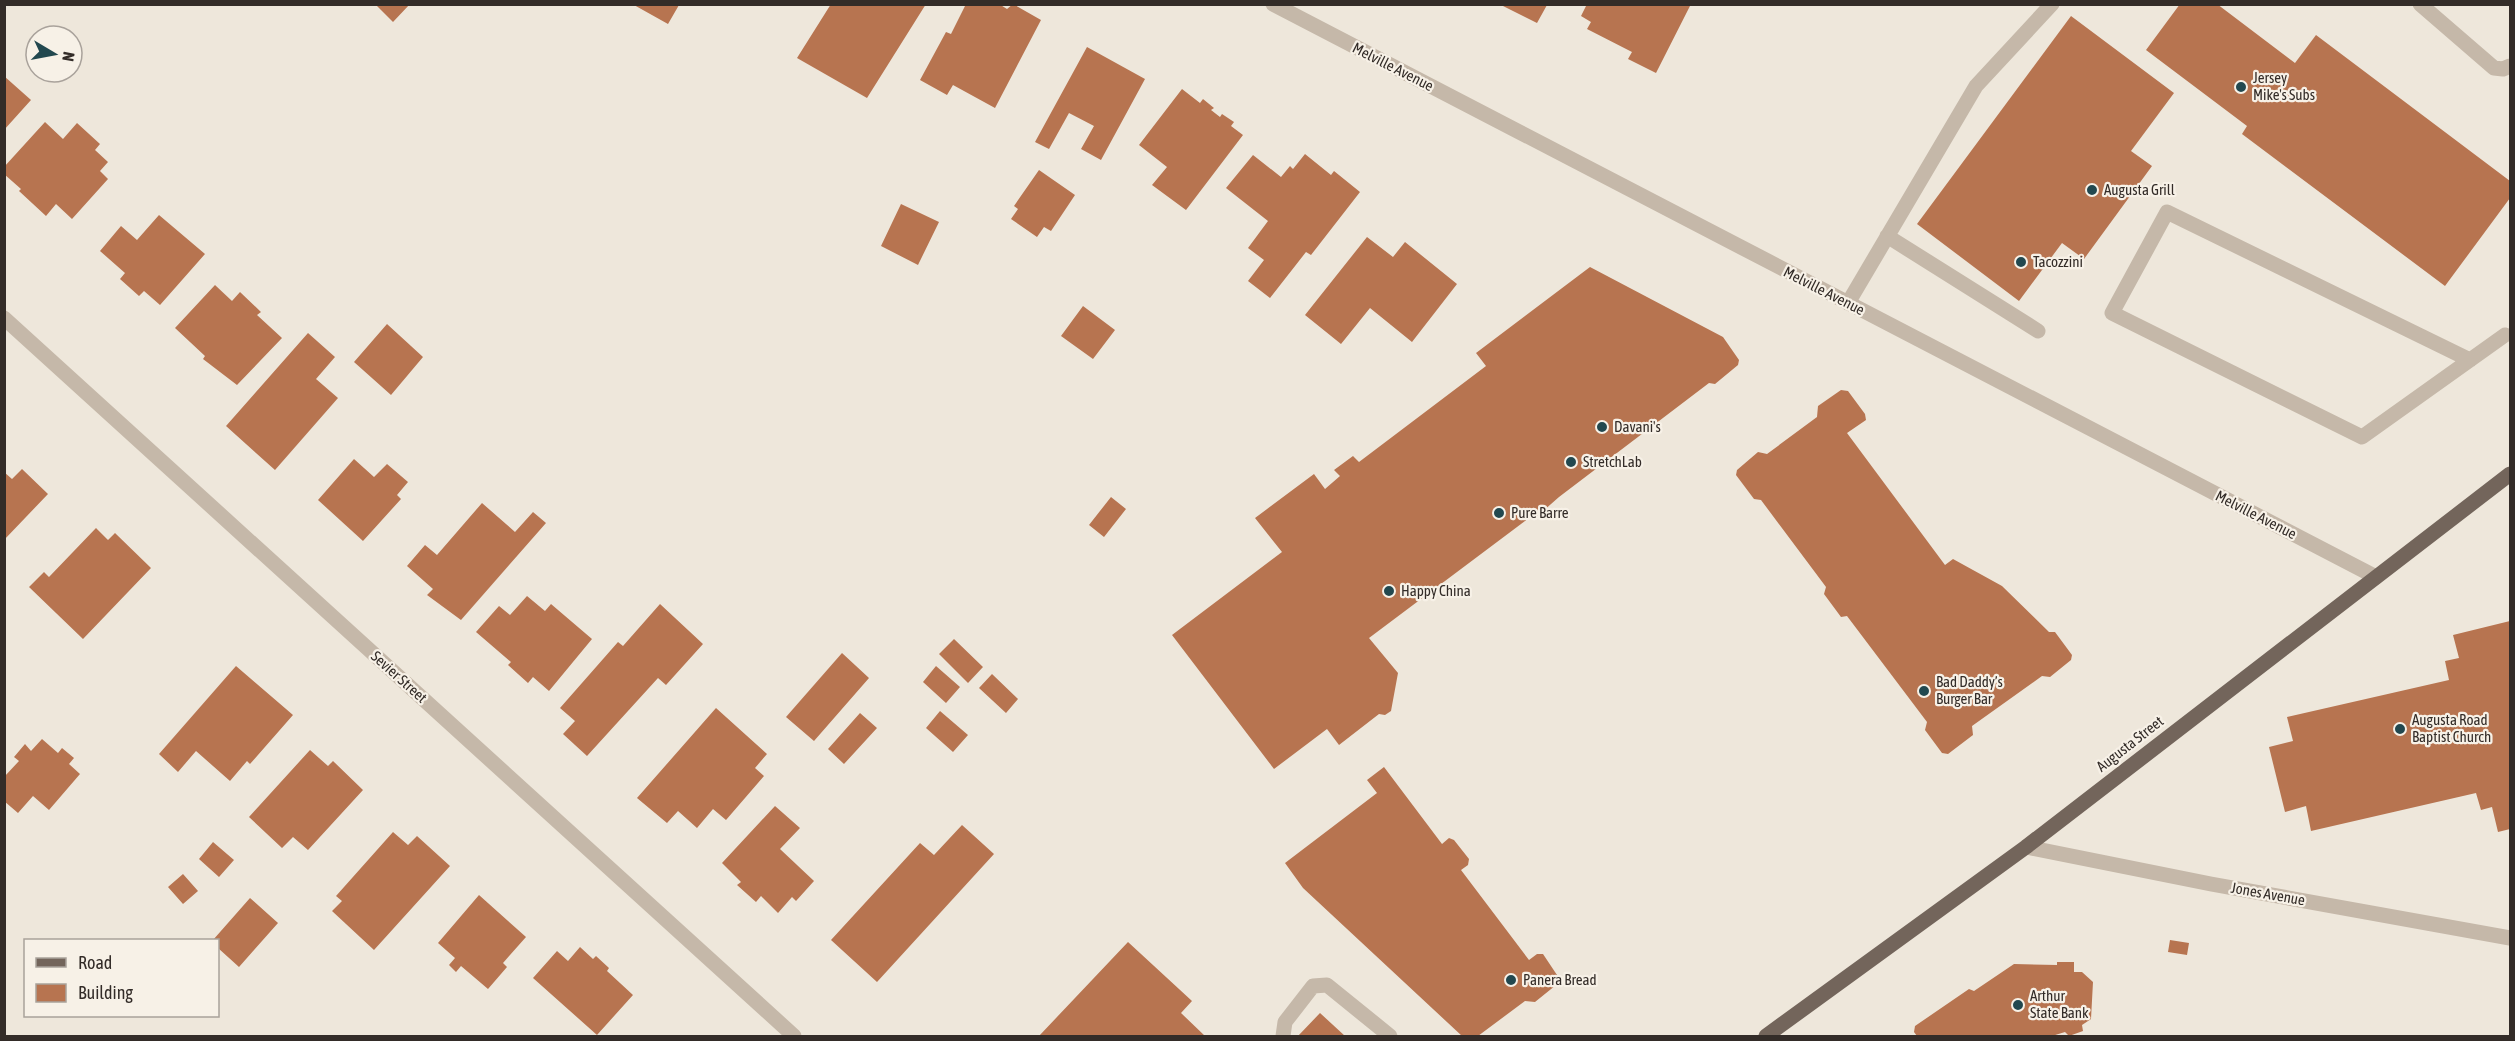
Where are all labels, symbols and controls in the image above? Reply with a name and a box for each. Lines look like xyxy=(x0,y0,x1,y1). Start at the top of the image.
north arrow xyxy=(24,24,84,84)
street label: Melville Avenue xyxy=(1350,39,1437,94)
text: N xyxy=(59,50,78,63)
place label: Jersey Mike's Subs xyxy=(2253,69,2315,103)
marker: Jersey Mike's Subs xyxy=(2234,80,2248,94)
place label: Augusta Grill xyxy=(2104,181,2175,198)
marker: Augusta Grill xyxy=(2085,183,2099,197)
place label: Tacozzini xyxy=(2033,253,2083,270)
marker: Tacozzini xyxy=(2014,255,2028,269)
street label: Melville Avenue xyxy=(1781,263,1868,318)
place label: Davani's xyxy=(1614,418,1661,435)
marker: Davani's xyxy=(1595,420,1609,434)
place label: StretchLab xyxy=(1583,453,1642,470)
marker: StretchLab xyxy=(1564,455,1578,469)
street label: Melville Avenue xyxy=(2213,487,2300,542)
place label: Pure Barre xyxy=(1511,504,1569,521)
marker: Pure Barre xyxy=(1492,506,1506,520)
place label: Happy China xyxy=(1401,582,1471,599)
marker: Happy China xyxy=(1382,584,1396,598)
street label: Sevier Street xyxy=(368,647,431,706)
place label: Bad Daddy’s Burger Bar xyxy=(1936,673,2003,707)
marker: Bad Daddy’s Burger Bar xyxy=(1917,684,1931,698)
place label: Augusta Road Baptist Church xyxy=(2412,711,2491,745)
street label: Augusta Street xyxy=(2093,712,2166,775)
marker: Augusta Road Baptist Church xyxy=(2393,722,2407,736)
street label: Jones Avenue xyxy=(2230,879,2307,908)
legend xyxy=(24,939,219,1017)
text: Road xyxy=(78,952,112,973)
place label: Panera Bread xyxy=(1523,971,1597,988)
marker: Panera Bread xyxy=(1504,973,1518,987)
text: Building xyxy=(78,982,133,1003)
place label: Arthur State Bank xyxy=(2030,987,2089,1021)
marker: Arthur State Bank xyxy=(2011,998,2025,1012)

